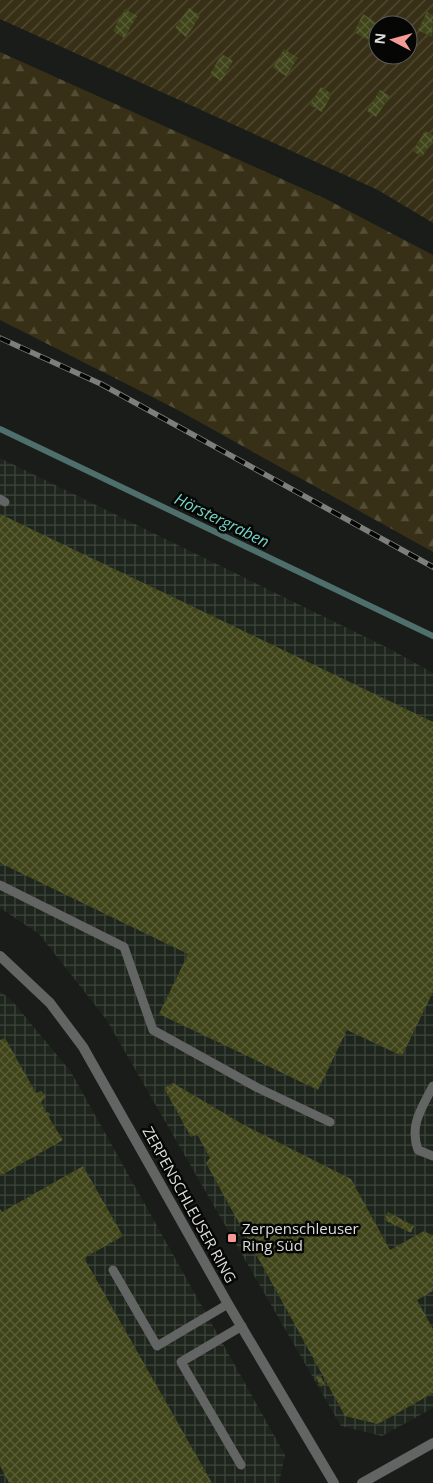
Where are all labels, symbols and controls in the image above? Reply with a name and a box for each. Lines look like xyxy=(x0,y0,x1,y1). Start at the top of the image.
north arrow xyxy=(368,15,418,65)
text: N xyxy=(370,32,390,45)
water label: Hörstergraben xyxy=(171,488,273,552)
street label: ZERPENSCHLEUSER RING xyxy=(138,1123,241,1286)
place label: Zerpenschleuser Ring Süd xyxy=(242,1218,359,1255)
marker: Zerpenschleuser Ring Süd xyxy=(226,1232,238,1244)

